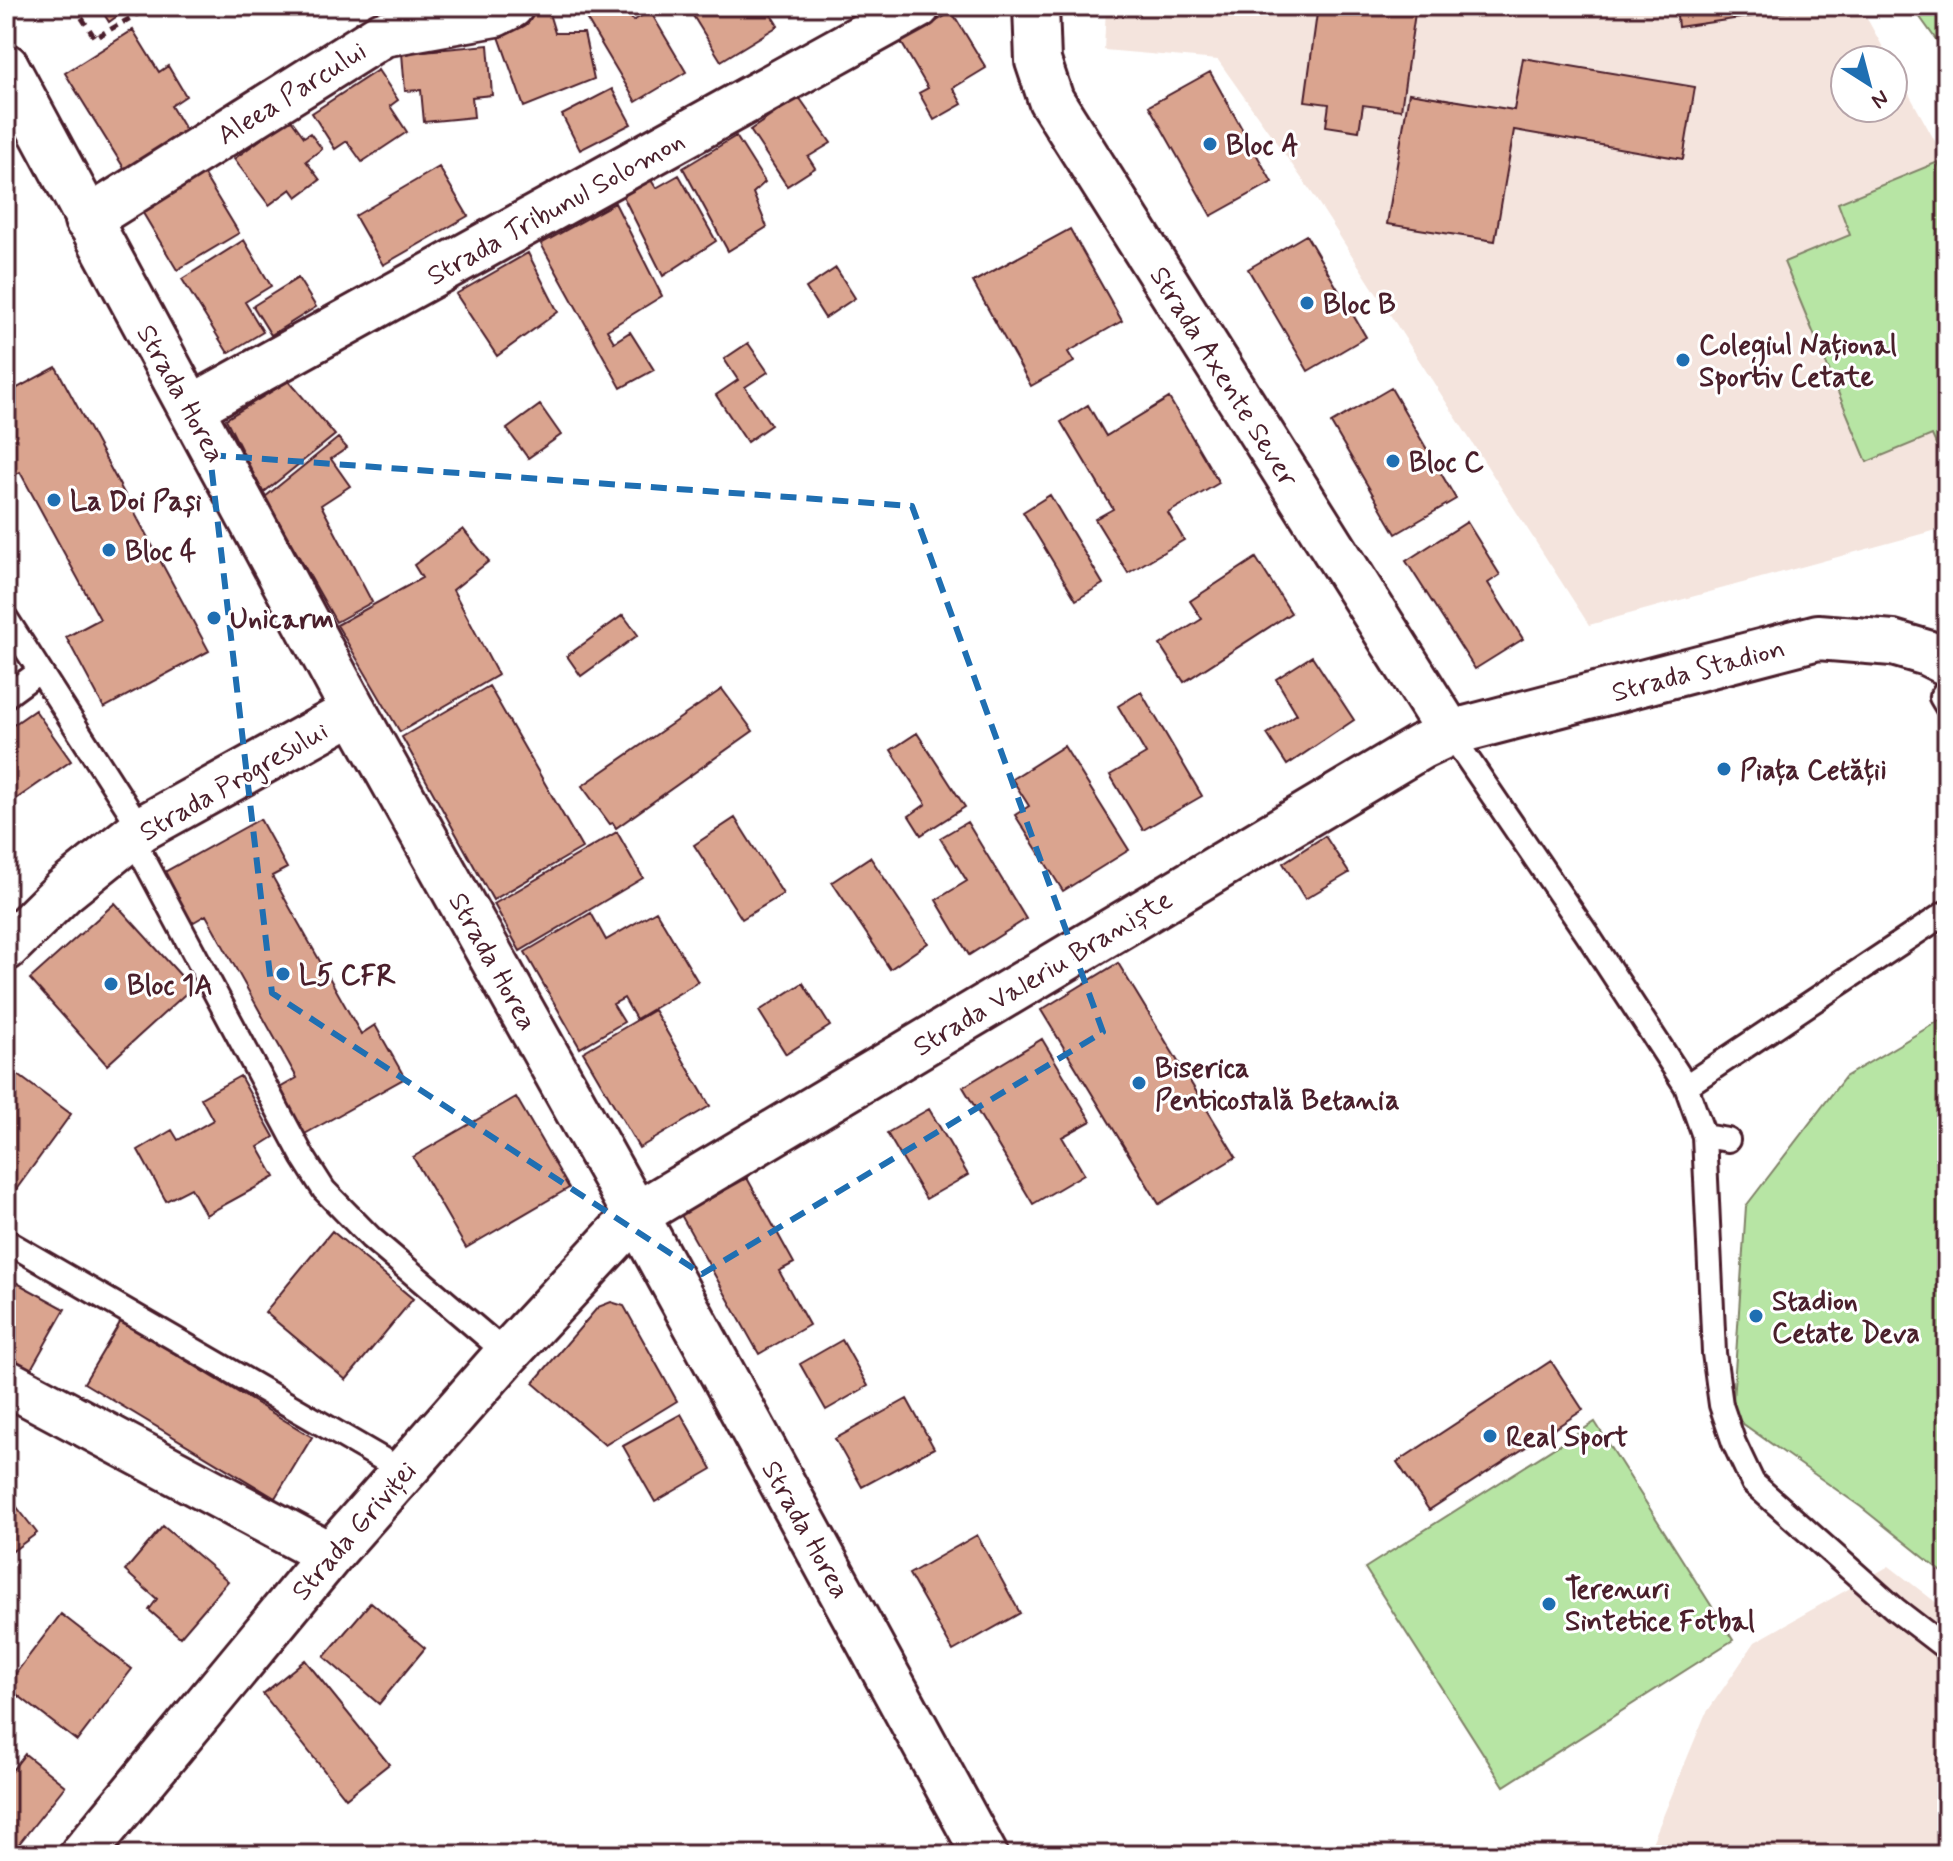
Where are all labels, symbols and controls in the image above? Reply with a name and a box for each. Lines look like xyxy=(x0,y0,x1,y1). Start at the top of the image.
street label: Aleea Parcului xyxy=(211,34,374,155)
north arrow xyxy=(1829,44,1909,124)
text: N xyxy=(1865,83,1894,114)
street label: Strada Tribunul Solomon xyxy=(421,123,692,295)
place label: Bloc A xyxy=(1226,128,1299,165)
marker: Bloc A xyxy=(1201,135,1219,153)
street label: Strada Axente Sever xyxy=(1140,260,1306,495)
place label: Bloc B xyxy=(1323,287,1396,324)
marker: Bloc B xyxy=(1298,294,1316,312)
street label: Strada Horea xyxy=(127,319,233,470)
place label: Colegiul Național Sportiv Cetate xyxy=(1699,328,1897,397)
marker: Colegiul Național Sportiv Cetate xyxy=(1674,351,1692,369)
place label: Bloc C xyxy=(1409,445,1484,482)
marker: Bloc C xyxy=(1384,452,1402,470)
place label: La Doi Pași xyxy=(70,484,202,521)
marker: La Doi Pași xyxy=(45,491,63,509)
place label: Bloc 4 xyxy=(125,534,197,571)
marker: Bloc 4 xyxy=(100,541,118,559)
place label: Unicarm xyxy=(230,602,334,639)
marker: Unicarm xyxy=(205,609,223,627)
street label: Strada Stadion xyxy=(1608,631,1789,712)
street label: Strada Progresului xyxy=(133,713,335,851)
place label: Piața Cetății xyxy=(1740,753,1887,790)
marker: Piața Cetății xyxy=(1715,760,1733,778)
street label: Strada Valeriu Braniște xyxy=(907,882,1180,1066)
street label: Strada Horea xyxy=(439,887,545,1038)
place label: L5 CFR xyxy=(299,958,396,995)
marker: L5 CFR xyxy=(274,965,292,983)
place label: Bloc 1A xyxy=(127,968,213,1005)
marker: Bloc 1A xyxy=(102,975,120,993)
place label: Biserica Penticostală Betania xyxy=(1155,1051,1400,1120)
marker: Biserica Penticostală Betania xyxy=(1130,1074,1148,1092)
place label: Stadion Cetate Deva xyxy=(1772,1284,1920,1353)
marker: Stadion Cetate Deva xyxy=(1747,1307,1765,1325)
place label: Real Sport xyxy=(1506,1420,1628,1457)
marker: Real Sport xyxy=(1481,1427,1499,1445)
street label: Strada Griviței xyxy=(284,1454,426,1609)
street label: Strada Horea xyxy=(752,1455,858,1606)
place label: Terenuri Sintetice Fotbal xyxy=(1565,1572,1755,1641)
marker: Terenuri Sintetice Fotbal xyxy=(1540,1595,1558,1613)

